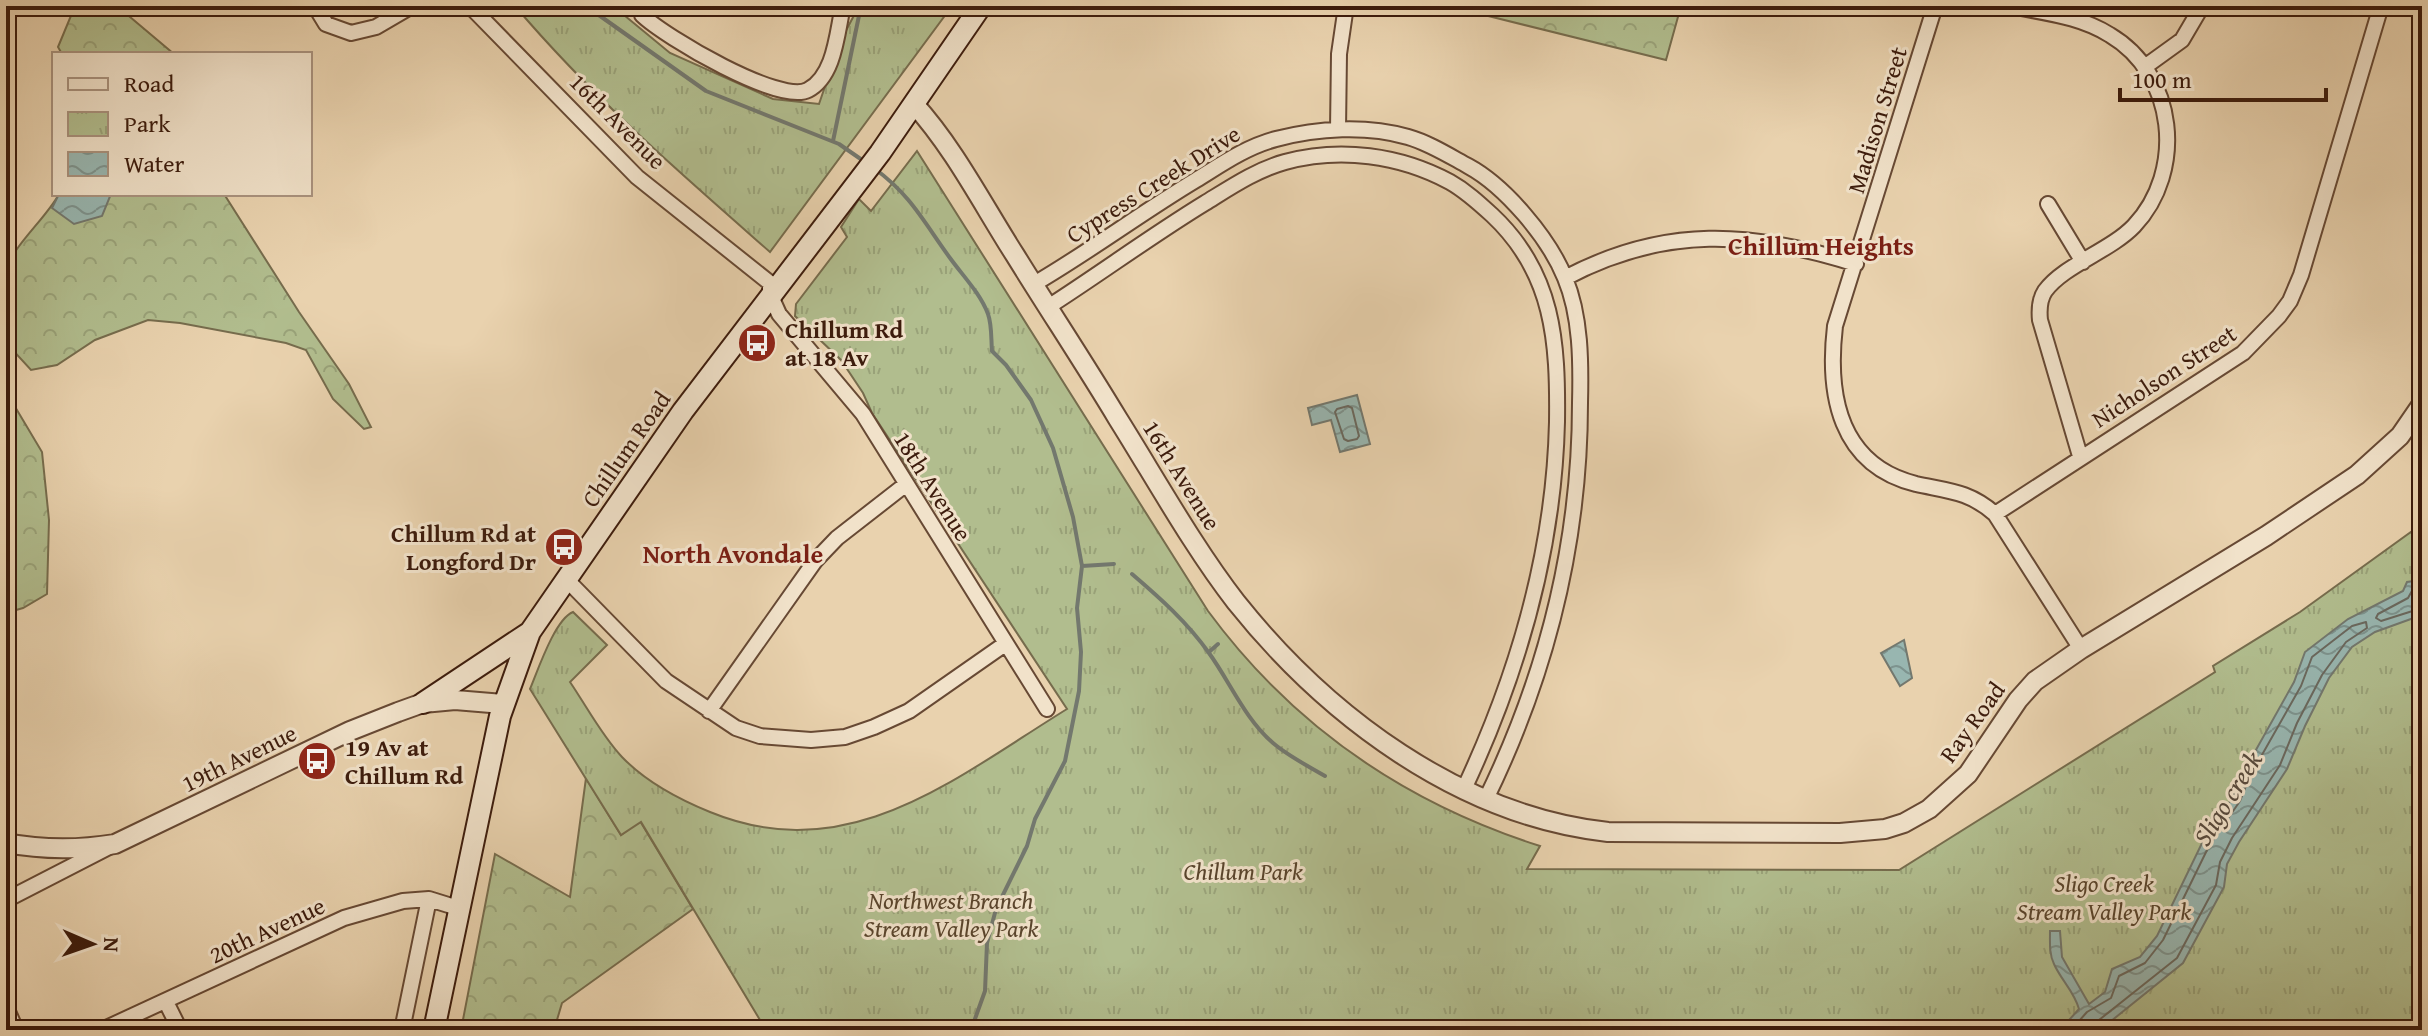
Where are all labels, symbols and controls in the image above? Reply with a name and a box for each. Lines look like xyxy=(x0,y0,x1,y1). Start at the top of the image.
street label: Madison Street xyxy=(1838,42,1916,198)
legend xyxy=(52,52,312,196)
scale bar xyxy=(2120,52,2326,102)
text: 100 m xyxy=(2132,62,2192,97)
street label: 16th Avenue xyxy=(562,65,674,177)
text: Road xyxy=(124,66,174,101)
text: Park xyxy=(124,106,171,141)
street label: Cypress Creek Drive xyxy=(1059,116,1247,252)
text: Water xyxy=(124,146,185,181)
district label: Chillum Heights xyxy=(1728,226,1914,265)
place label: Chillum Rd at 18 Av xyxy=(785,312,904,375)
street label: Nicholson Street xyxy=(2085,316,2244,436)
bus stop icon: Chillum Rd at 18 Av xyxy=(736,322,778,364)
street label: Chillum Road xyxy=(573,384,679,514)
street label: 16th Avenue xyxy=(1134,413,1230,537)
street label: 18th Avenue xyxy=(885,424,981,548)
place label: Chillum Rd at Longford Dr xyxy=(391,516,536,579)
bus stop icon: Chillum Rd at Longford Dr xyxy=(543,526,585,568)
district label: North Avondale xyxy=(643,534,823,573)
street label: Ray Road xyxy=(1931,674,2013,770)
street label: 19th Avenue xyxy=(176,715,302,801)
place label: 19 Av at Chillum Rd xyxy=(345,730,464,793)
bus stop icon: 19 Av at Chillum Rd xyxy=(296,740,338,782)
water label: Sligo creek xyxy=(2183,743,2271,853)
park label: Chillum Park xyxy=(1183,854,1303,889)
park label: Sligo Creek Stream Valley Park xyxy=(2017,866,2191,929)
park label: Northwest Branch Stream Valley Park xyxy=(864,883,1038,946)
street label: 20th Avenue xyxy=(203,888,331,972)
north arrow xyxy=(52,904,132,984)
text: N xyxy=(96,937,128,953)

